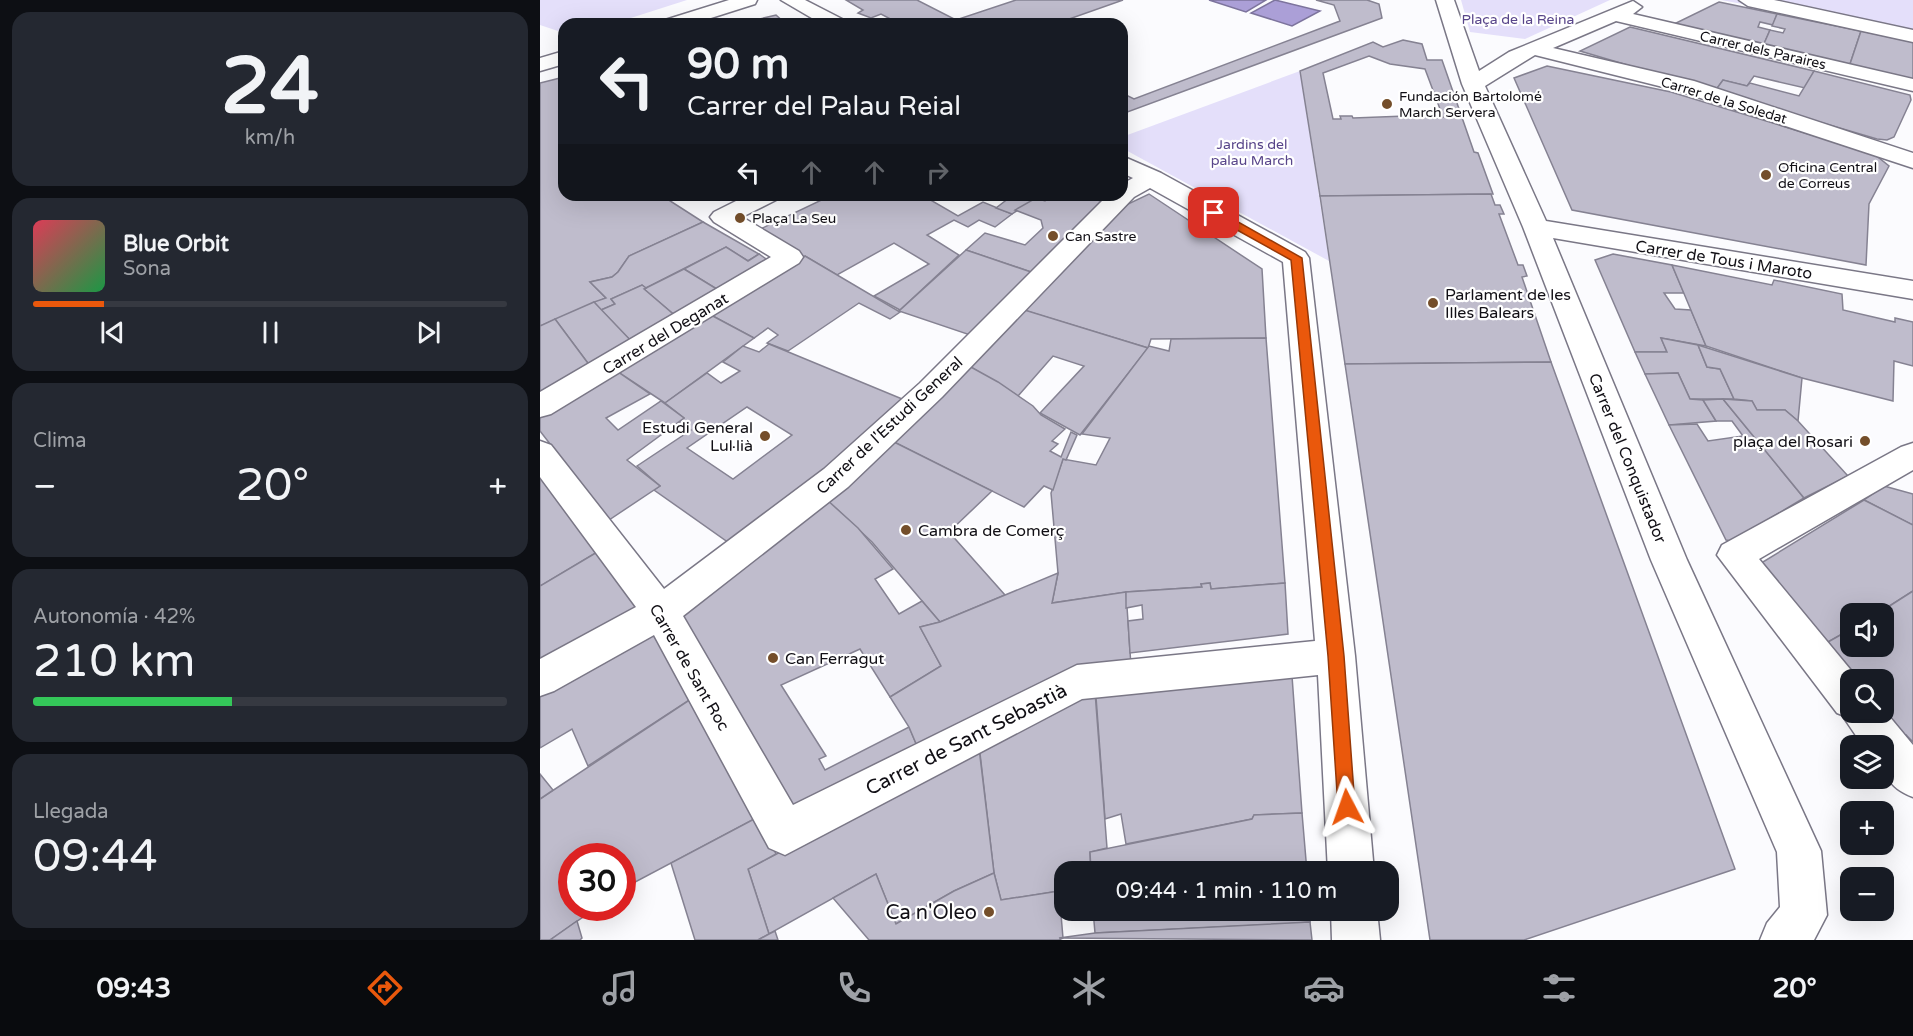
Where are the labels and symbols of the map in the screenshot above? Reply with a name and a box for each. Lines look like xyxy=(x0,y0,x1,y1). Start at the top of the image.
park label: Plaça de la Reina xyxy=(1462,11,1574,28)
street label: Carrer dels Paraires xyxy=(1698,28,1828,73)
street label: Carrer de la Soledat xyxy=(1659,73,1790,128)
place label: Fundación Bartolomé March Servera xyxy=(1399,88,1542,121)
marker: Fundación Bartolomé March Servera xyxy=(1380,97,1394,111)
park label: Jardins del palau March xyxy=(1211,136,1293,169)
place label: Oficina Central de Correus xyxy=(1778,159,1877,192)
marker: Oficina Central de Correus xyxy=(1759,168,1773,182)
pin xyxy=(1188,187,1239,238)
place label: Plaça La Seu xyxy=(752,210,836,227)
marker: Plaça La Seu xyxy=(733,211,747,225)
place label: Can Sastre xyxy=(1065,228,1136,245)
marker: Can Sastre xyxy=(1046,229,1060,243)
street label: Carrer de Tous i Maroto xyxy=(1634,236,1814,284)
place label: Parlament de les Illes Balears xyxy=(1445,285,1571,323)
street label: Carrer del Deganat xyxy=(599,288,732,379)
marker: Parlament de les Illes Balears xyxy=(1426,296,1440,310)
street label: Carrer de l'Estudi General xyxy=(812,353,967,499)
street label: Carrer del Conquistador xyxy=(1584,370,1671,547)
place label: Estudi General Lul·lià xyxy=(642,418,753,456)
marker: Estudi General Lul·lià xyxy=(758,429,772,443)
place label: plaça del Rosari xyxy=(1733,432,1853,452)
marker: plaça del Rosari xyxy=(1858,434,1872,448)
place label: Cambra de Comerç xyxy=(918,521,1064,541)
marker: Cambra de Comerç xyxy=(899,523,913,537)
street label: Carrer de Sant Roc xyxy=(645,601,734,734)
place label: Can Ferragut xyxy=(785,649,884,669)
marker: Can Ferragut xyxy=(766,651,780,665)
street label: Carrer de Sant Sebastià xyxy=(862,679,1071,801)
position arrow xyxy=(1315,775,1379,839)
speed limit sign: 30 xyxy=(558,843,636,921)
place label: Ca n'Oleo xyxy=(886,901,977,925)
marker: Ca n'Oleo xyxy=(982,905,996,919)

